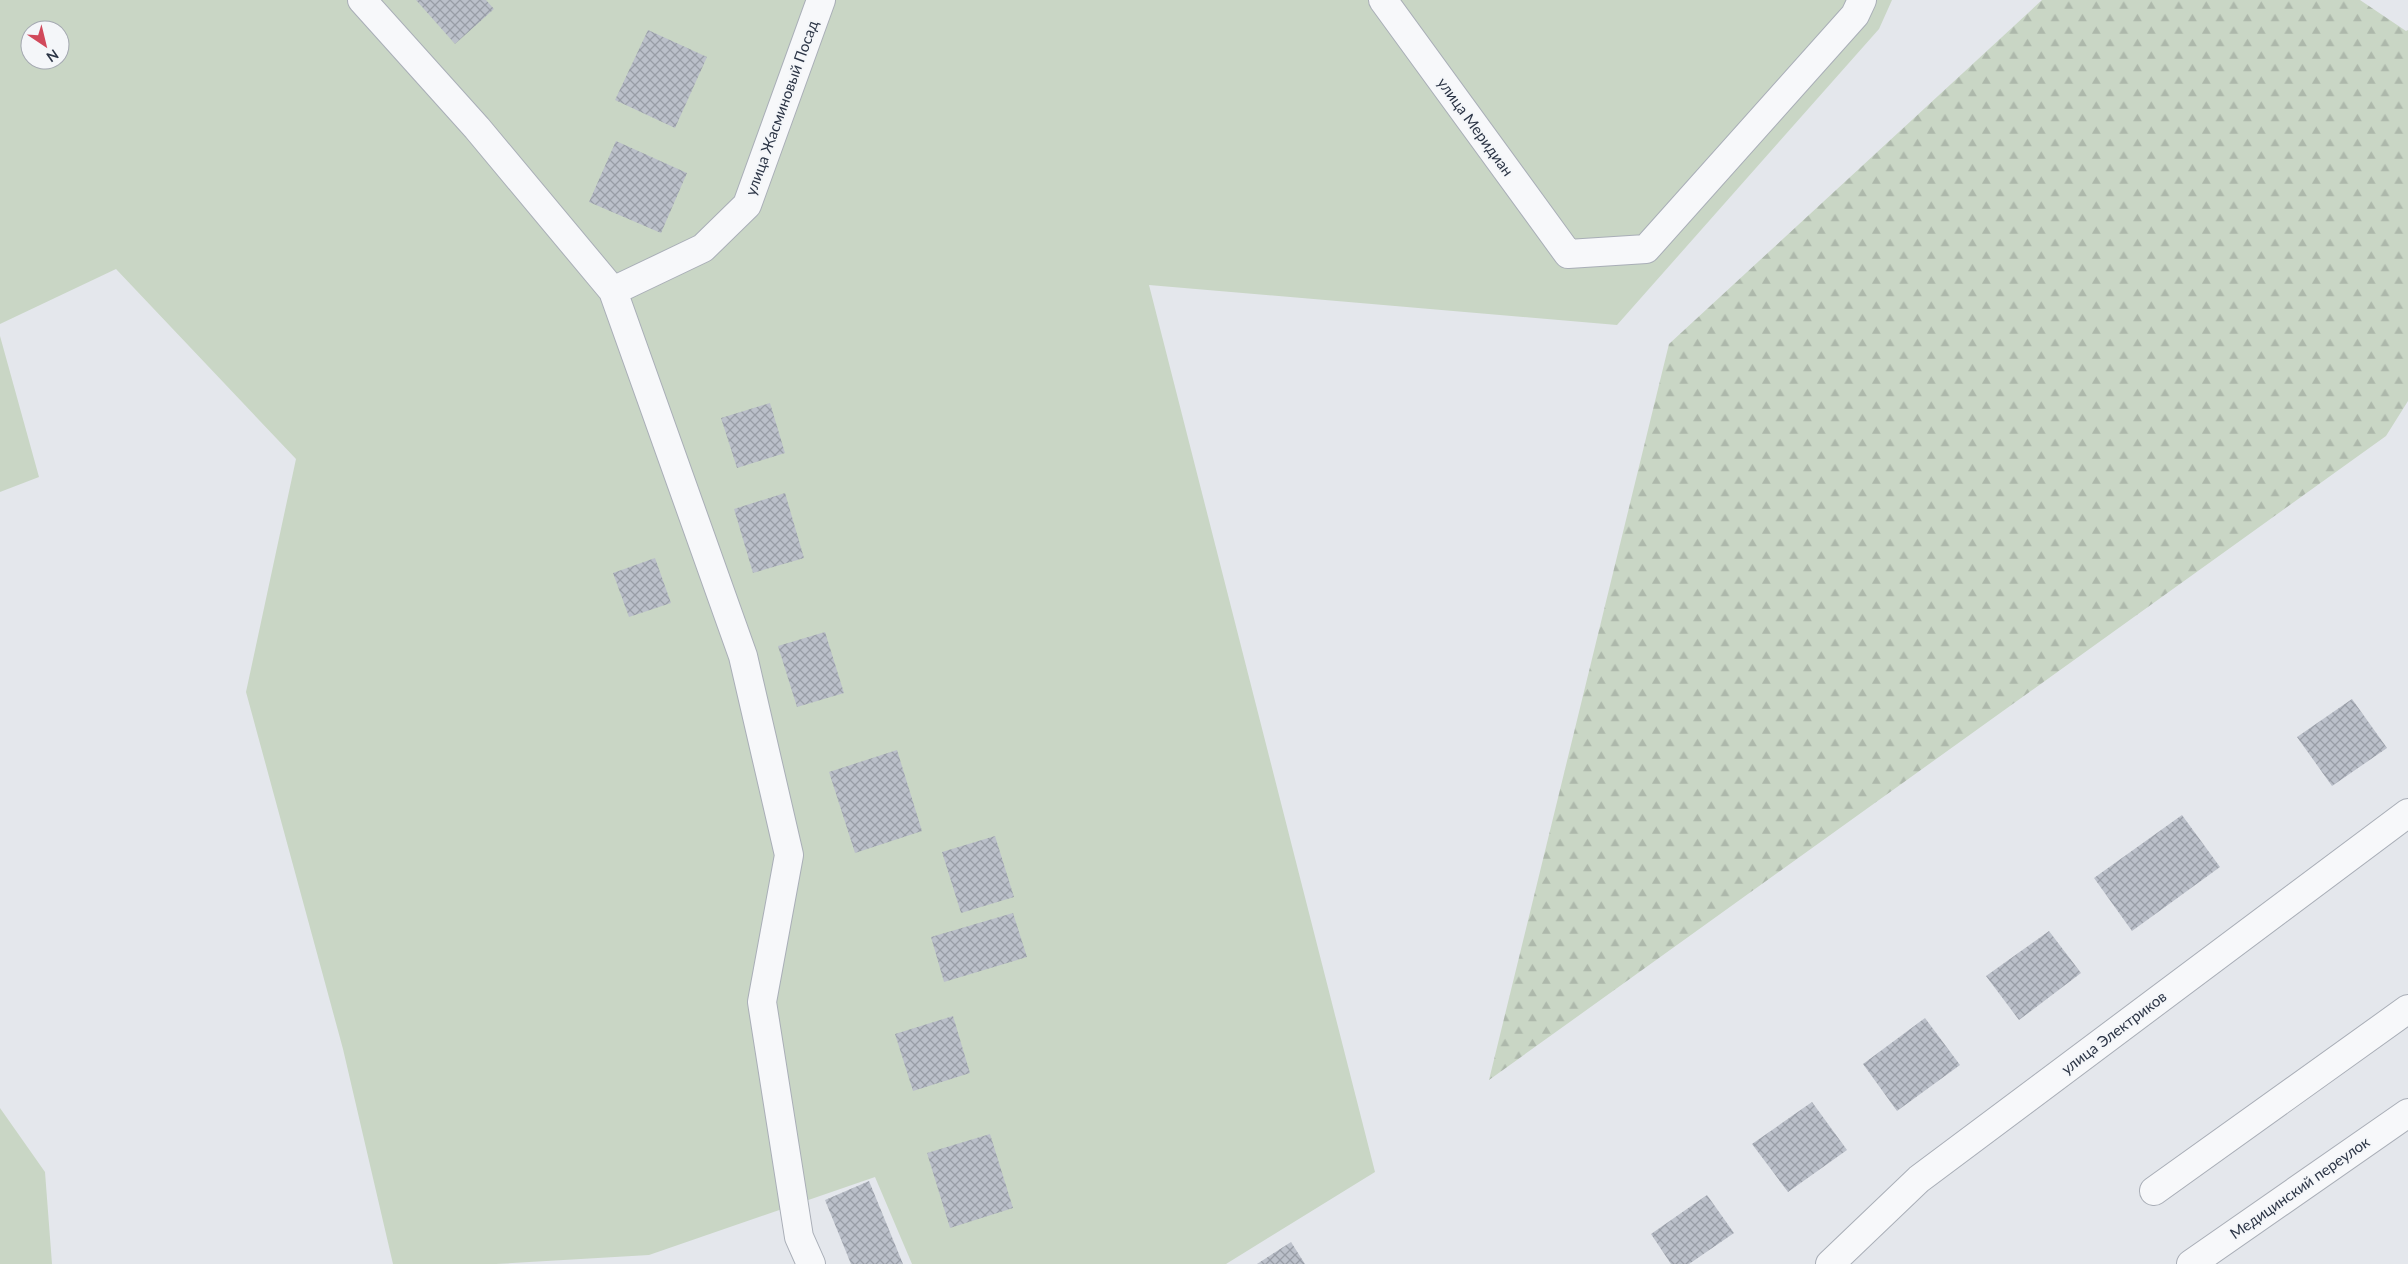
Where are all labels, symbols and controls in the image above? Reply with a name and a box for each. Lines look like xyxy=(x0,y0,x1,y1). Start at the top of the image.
street label: улица Жасминовый Посад xyxy=(741,18,821,198)
north arrow xyxy=(20,20,70,70)
text: N xyxy=(43,46,62,66)
street label: улица Меридиан xyxy=(1434,74,1518,179)
street label: улица Электриков xyxy=(2057,987,2169,1078)
street label: Медицинский переулок xyxy=(2226,1132,2373,1242)

